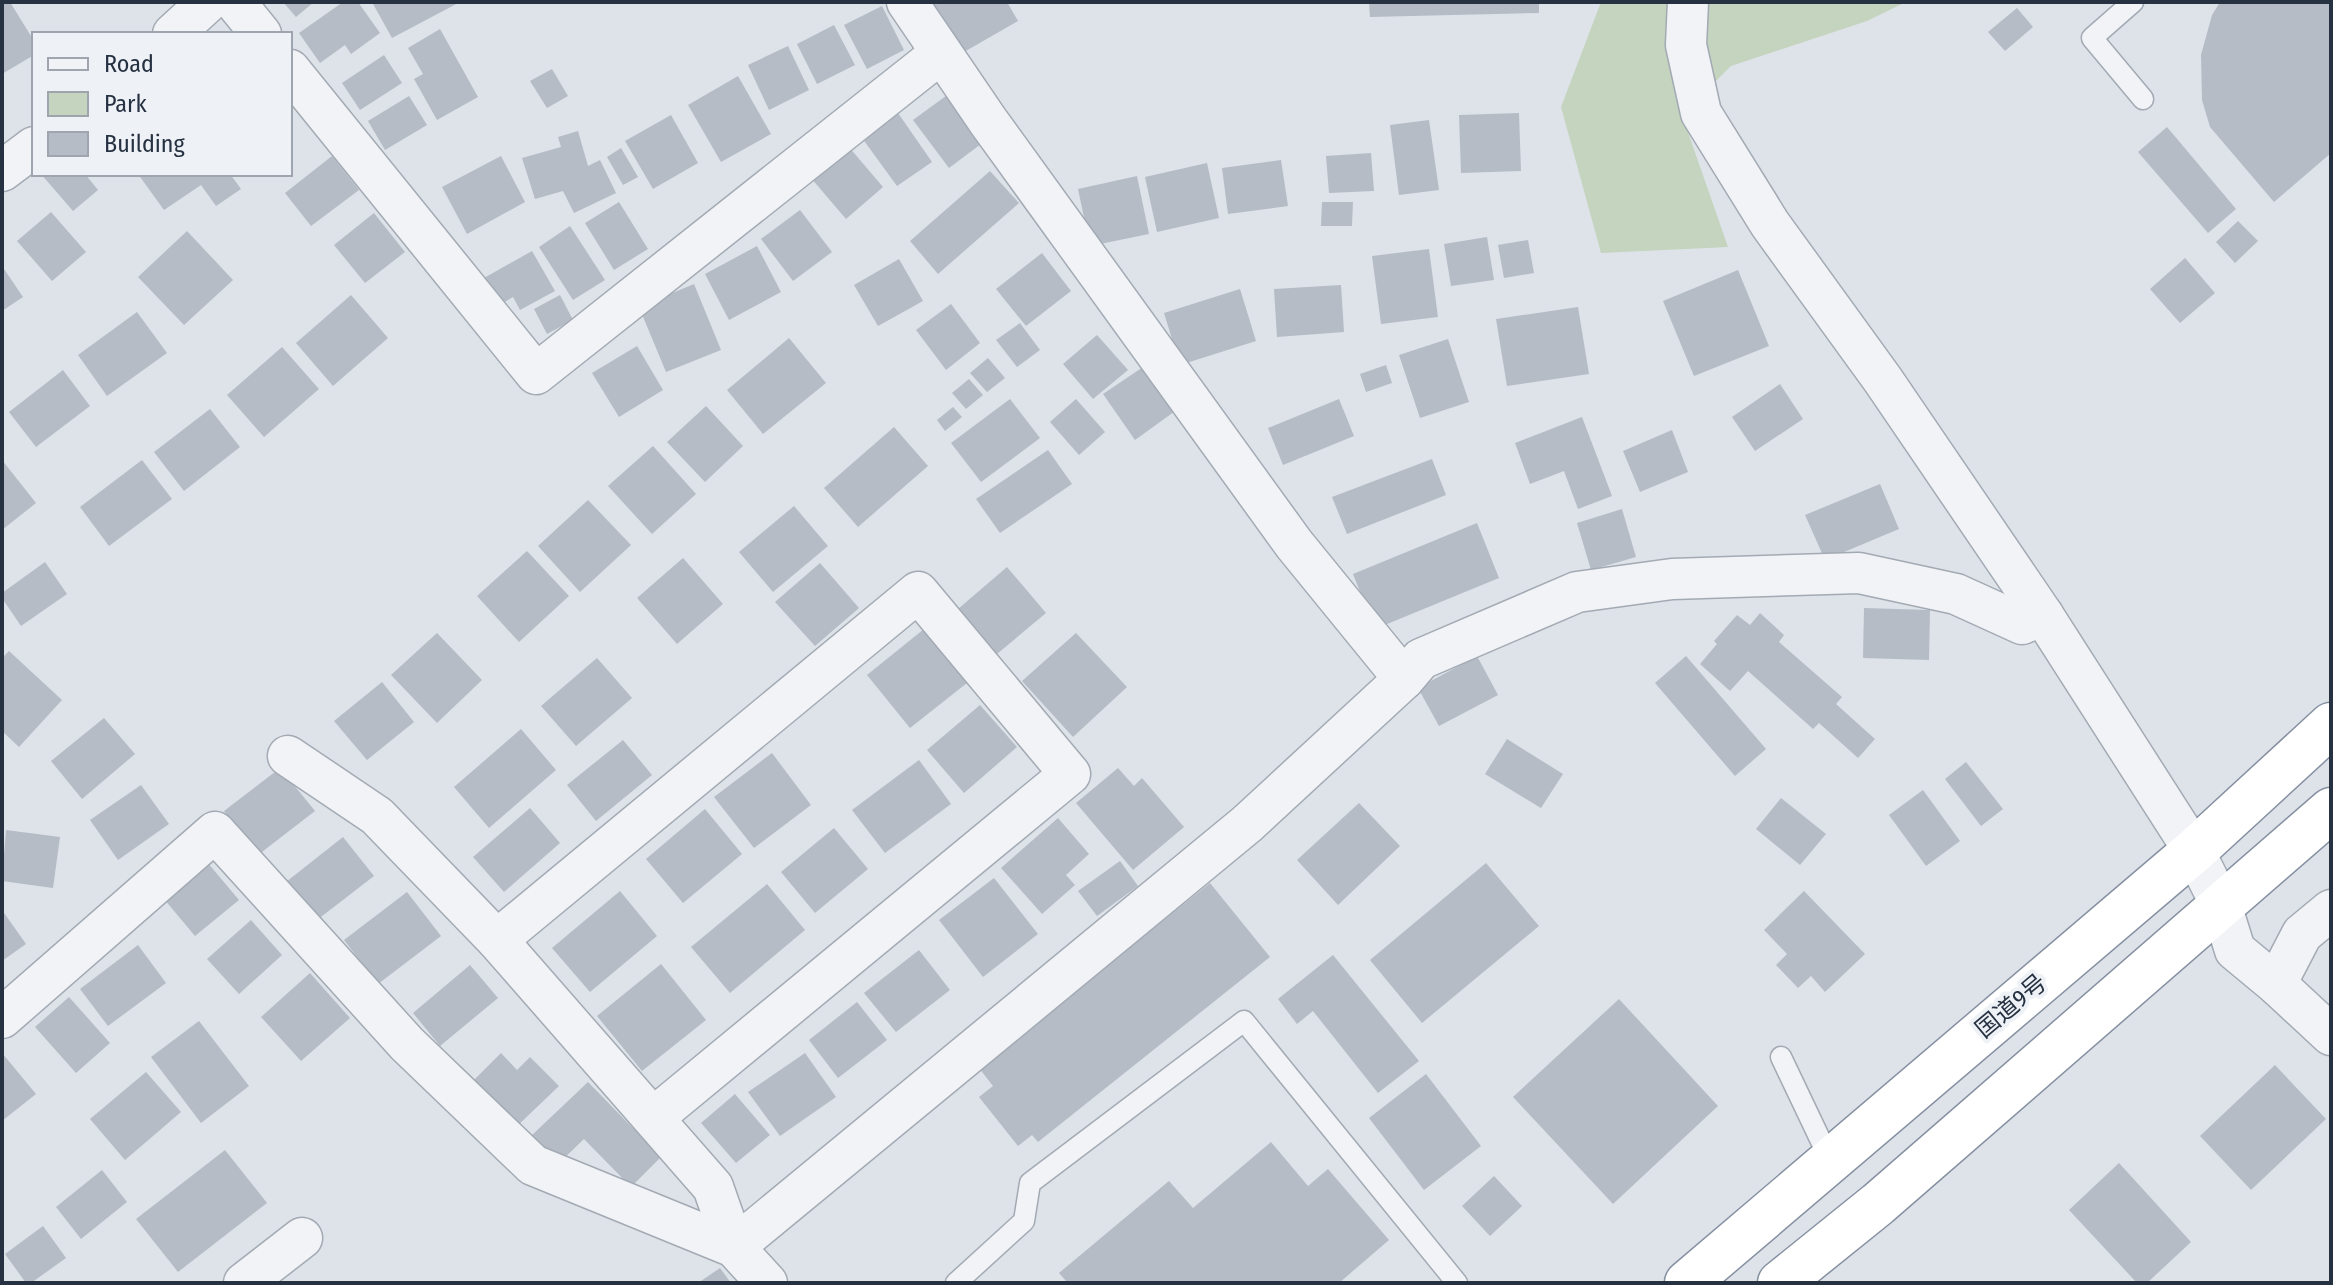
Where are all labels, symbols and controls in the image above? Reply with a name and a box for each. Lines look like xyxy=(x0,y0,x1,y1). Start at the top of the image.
legend xyxy=(32,32,292,176)
text: Road xyxy=(104,50,154,78)
text: Park xyxy=(104,90,147,118)
text: Building xyxy=(104,130,186,158)
street label: 国道9号 xyxy=(1970,968,2052,1044)

